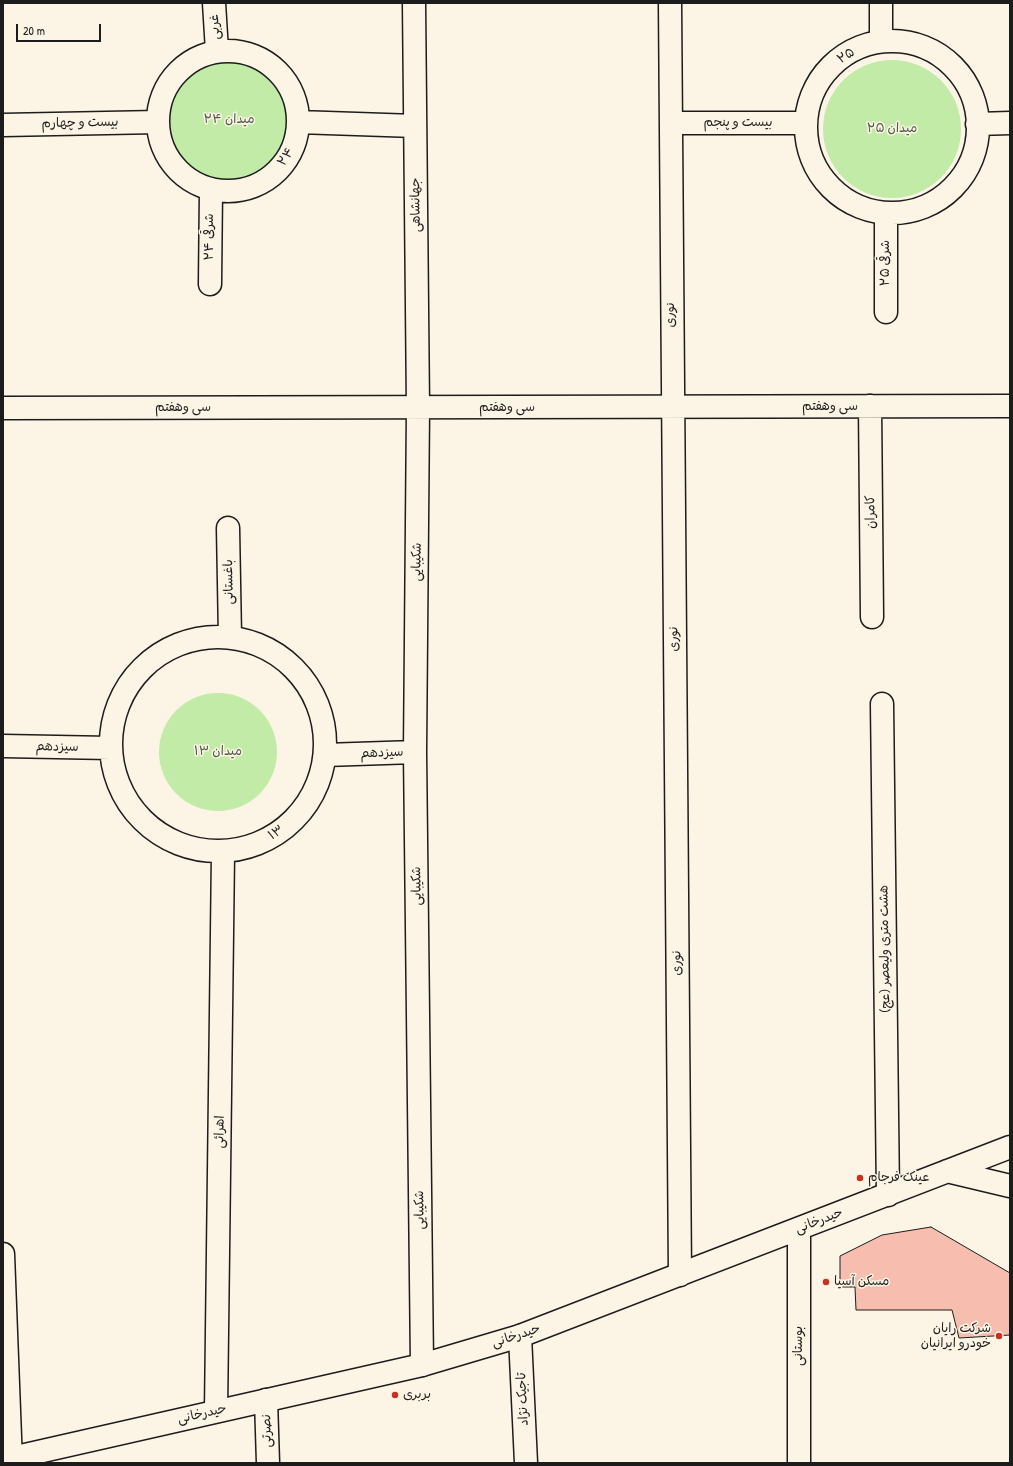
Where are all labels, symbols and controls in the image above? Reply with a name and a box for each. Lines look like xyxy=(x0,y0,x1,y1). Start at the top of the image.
street label: غربی xyxy=(207,14,223,40)
scale bar xyxy=(18,16,103,42)
text: 20 m xyxy=(23,22,45,39)
street label: ۲۵ xyxy=(834,45,858,67)
park label: میدان ۲۴ xyxy=(203,112,255,128)
street label: بیست و چهارم xyxy=(41,115,119,131)
street label: بیست و پنجم xyxy=(704,115,772,131)
park label: میدان ۲۵ xyxy=(867,121,917,137)
street label: ۲۴ xyxy=(274,145,298,169)
street label: جهانشاهی xyxy=(408,177,424,233)
street label: ۲۴ شرقی xyxy=(202,213,218,261)
street label: ۲۵ شرقی xyxy=(878,240,894,286)
street label: نوری xyxy=(663,303,679,327)
street label: سی وهفتم xyxy=(802,399,858,415)
street label: سی وهفتم xyxy=(155,400,211,416)
street label: سی وهفتم xyxy=(479,400,535,416)
street label: کامران xyxy=(863,495,879,529)
street label: شکیبایی xyxy=(409,542,425,582)
street label: باغستانی xyxy=(221,559,237,605)
street label: نوری xyxy=(666,626,682,652)
street label: سیزدهم xyxy=(35,739,79,755)
park label: میدان ۱۳ xyxy=(194,744,242,760)
street label: سیزدهم xyxy=(360,744,404,762)
street label: ۱۳ xyxy=(265,822,287,844)
street label: شکیبایی xyxy=(409,866,425,906)
street label: هشت متری ولیعصر (عج) xyxy=(876,885,894,1013)
street label: نوری xyxy=(669,950,685,976)
street label: اهرائی xyxy=(212,1115,228,1149)
place label: عینک فرجام xyxy=(868,1170,929,1186)
marker: عینک فرجام xyxy=(855,1173,865,1183)
street label: شکیبایی xyxy=(412,1190,428,1230)
street label: حیدرخانی xyxy=(793,1205,845,1237)
place label: مسکن آسیا xyxy=(834,1274,889,1290)
marker: مسکن آسیا xyxy=(821,1277,831,1287)
street label: حیدرخانی xyxy=(490,1321,542,1351)
place label: شرکت رایان خودرو ایرانیان xyxy=(921,1321,991,1352)
street label: بوستانی xyxy=(791,1326,807,1366)
marker: شرکت رایان خودرو ایرانیان xyxy=(994,1331,1004,1341)
street label: تاجیک نژاد xyxy=(514,1372,532,1426)
place label: بربری xyxy=(403,1387,431,1403)
marker: بربری xyxy=(390,1390,400,1400)
street label: حیدرخانی xyxy=(176,1401,228,1427)
street label: نصرتی xyxy=(259,1414,275,1448)

